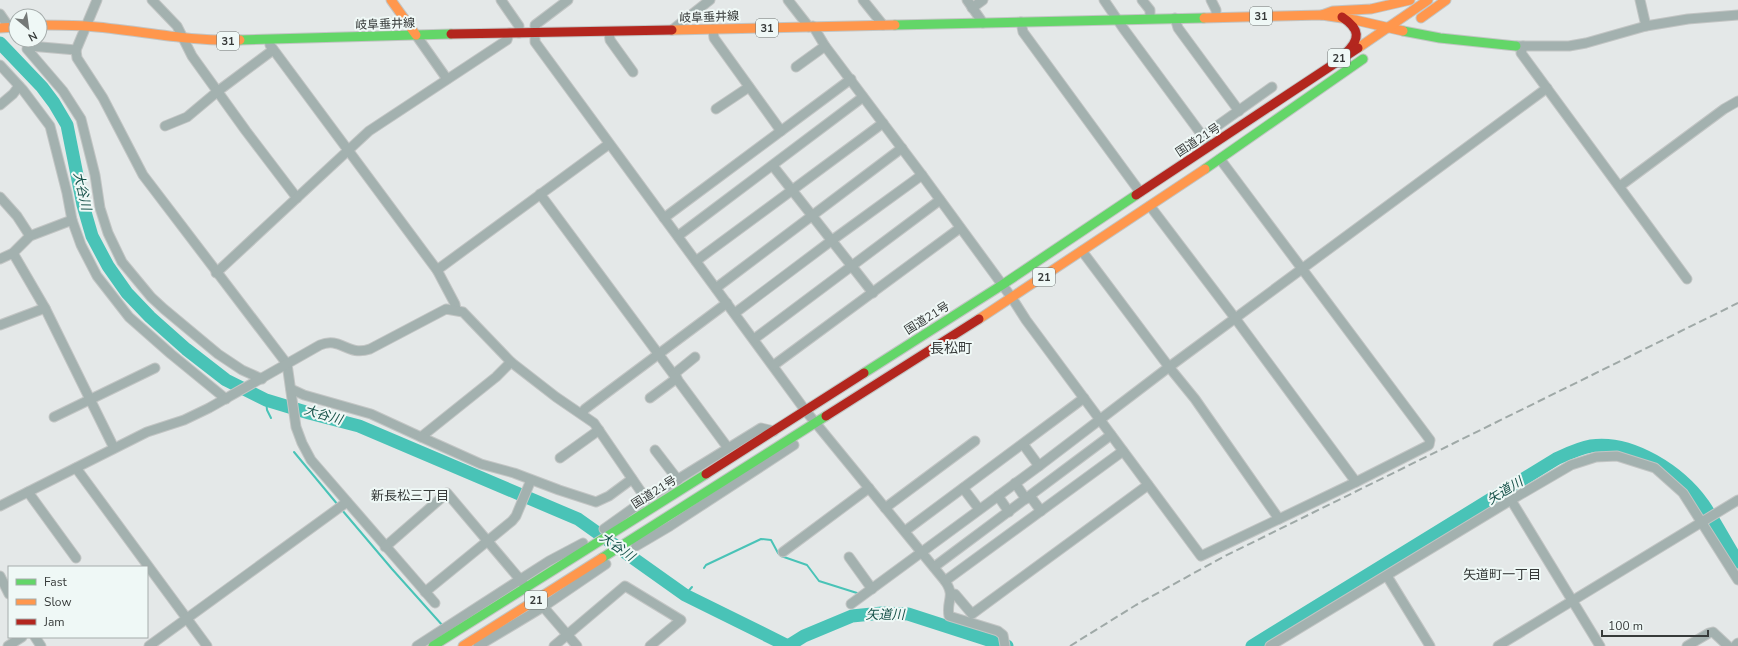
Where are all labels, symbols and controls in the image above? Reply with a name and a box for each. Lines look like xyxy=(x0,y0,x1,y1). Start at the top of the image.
road number: 31 xyxy=(1250,7,1272,25)
north arrow xyxy=(8,8,48,48)
street label: 岐阜垂井線 xyxy=(679,8,739,26)
street label: 岐阜垂井線 xyxy=(355,15,415,33)
road number: 31 xyxy=(756,19,778,37)
text: N xyxy=(25,28,40,45)
road number: 31 xyxy=(217,32,239,50)
road number: 21 xyxy=(1328,49,1350,67)
street label: 国道21号 xyxy=(1173,120,1223,160)
water label: 大谷川 xyxy=(69,170,96,214)
road number: 21 xyxy=(1033,268,1055,286)
street label: 国道21号 xyxy=(901,298,953,338)
district label: 長松町 xyxy=(930,339,972,358)
water label: 大谷川 xyxy=(302,401,346,430)
street label: 国道21号 xyxy=(628,472,680,512)
water label: 矢道川 xyxy=(1484,472,1528,509)
district label: 新長松三丁目 xyxy=(371,487,449,505)
water label: 大谷川 xyxy=(596,528,640,567)
legend xyxy=(8,566,148,638)
district label: 矢道町一丁目 xyxy=(1463,566,1541,584)
text: Fast xyxy=(44,574,67,590)
road number: 21 xyxy=(525,591,547,609)
text: Slow xyxy=(44,594,72,610)
water label: 矢道川 xyxy=(865,606,906,624)
scale bar xyxy=(1602,612,1708,638)
text: Jam xyxy=(43,614,65,630)
text: 100 m xyxy=(1608,618,1643,634)

